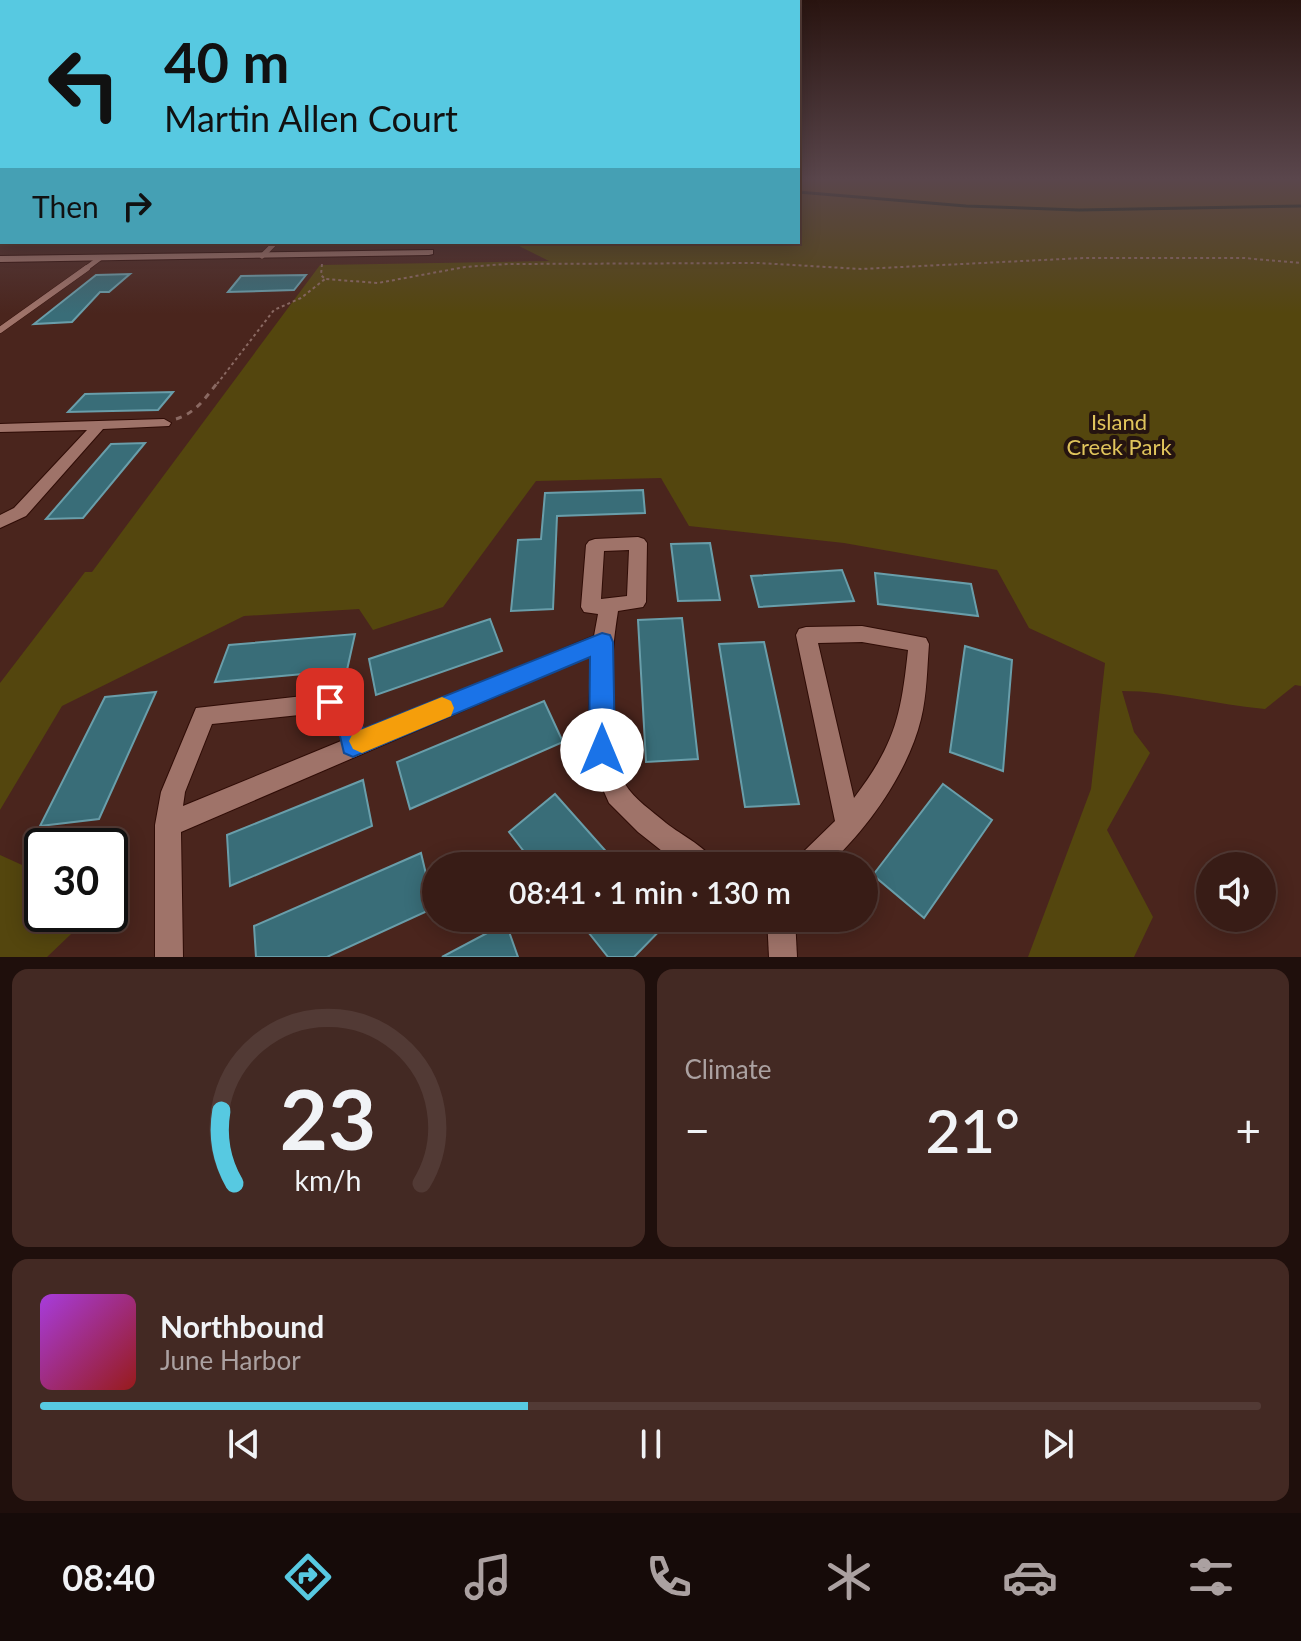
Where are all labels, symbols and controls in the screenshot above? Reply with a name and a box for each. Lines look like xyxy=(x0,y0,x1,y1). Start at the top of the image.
text: 40 m xyxy=(164,28,289,95)
icon: left xyxy=(32,32,136,136)
text: Martin Allen Court xyxy=(164,96,458,140)
icon: right xyxy=(115,184,159,228)
text: Then xyxy=(32,188,99,224)
park label: Island Creek Park xyxy=(1066,408,1172,460)
pin xyxy=(296,668,364,736)
icon: arrive xyxy=(308,680,352,724)
position arrow xyxy=(560,708,644,792)
speed limit sign: 30 xyxy=(24,828,128,932)
map controls xyxy=(1196,852,1276,932)
button: sound xyxy=(1196,852,1276,932)
text: 08:41 · 1 min · 130 m xyxy=(509,874,791,910)
text: Climate xyxy=(685,1053,771,1085)
text: 23 xyxy=(280,1068,377,1168)
text: 21° xyxy=(926,1094,1020,1166)
text: − xyxy=(685,1104,710,1156)
text: + xyxy=(1235,1104,1261,1156)
text: km/h xyxy=(295,1163,362,1197)
text: Northbound xyxy=(160,1308,324,1344)
text: June Harbor xyxy=(160,1344,301,1376)
icon: previous xyxy=(222,1422,266,1466)
icon: pause xyxy=(629,1422,673,1466)
icon: next xyxy=(1036,1422,1080,1466)
icon: directions xyxy=(280,1549,336,1605)
icon: music xyxy=(460,1549,516,1605)
icon: phone xyxy=(641,1549,697,1605)
icon: climate xyxy=(821,1549,877,1605)
icon: car xyxy=(1002,1549,1058,1605)
icon: filters xyxy=(1183,1549,1239,1605)
text: 08:40 xyxy=(62,1555,155,1599)

